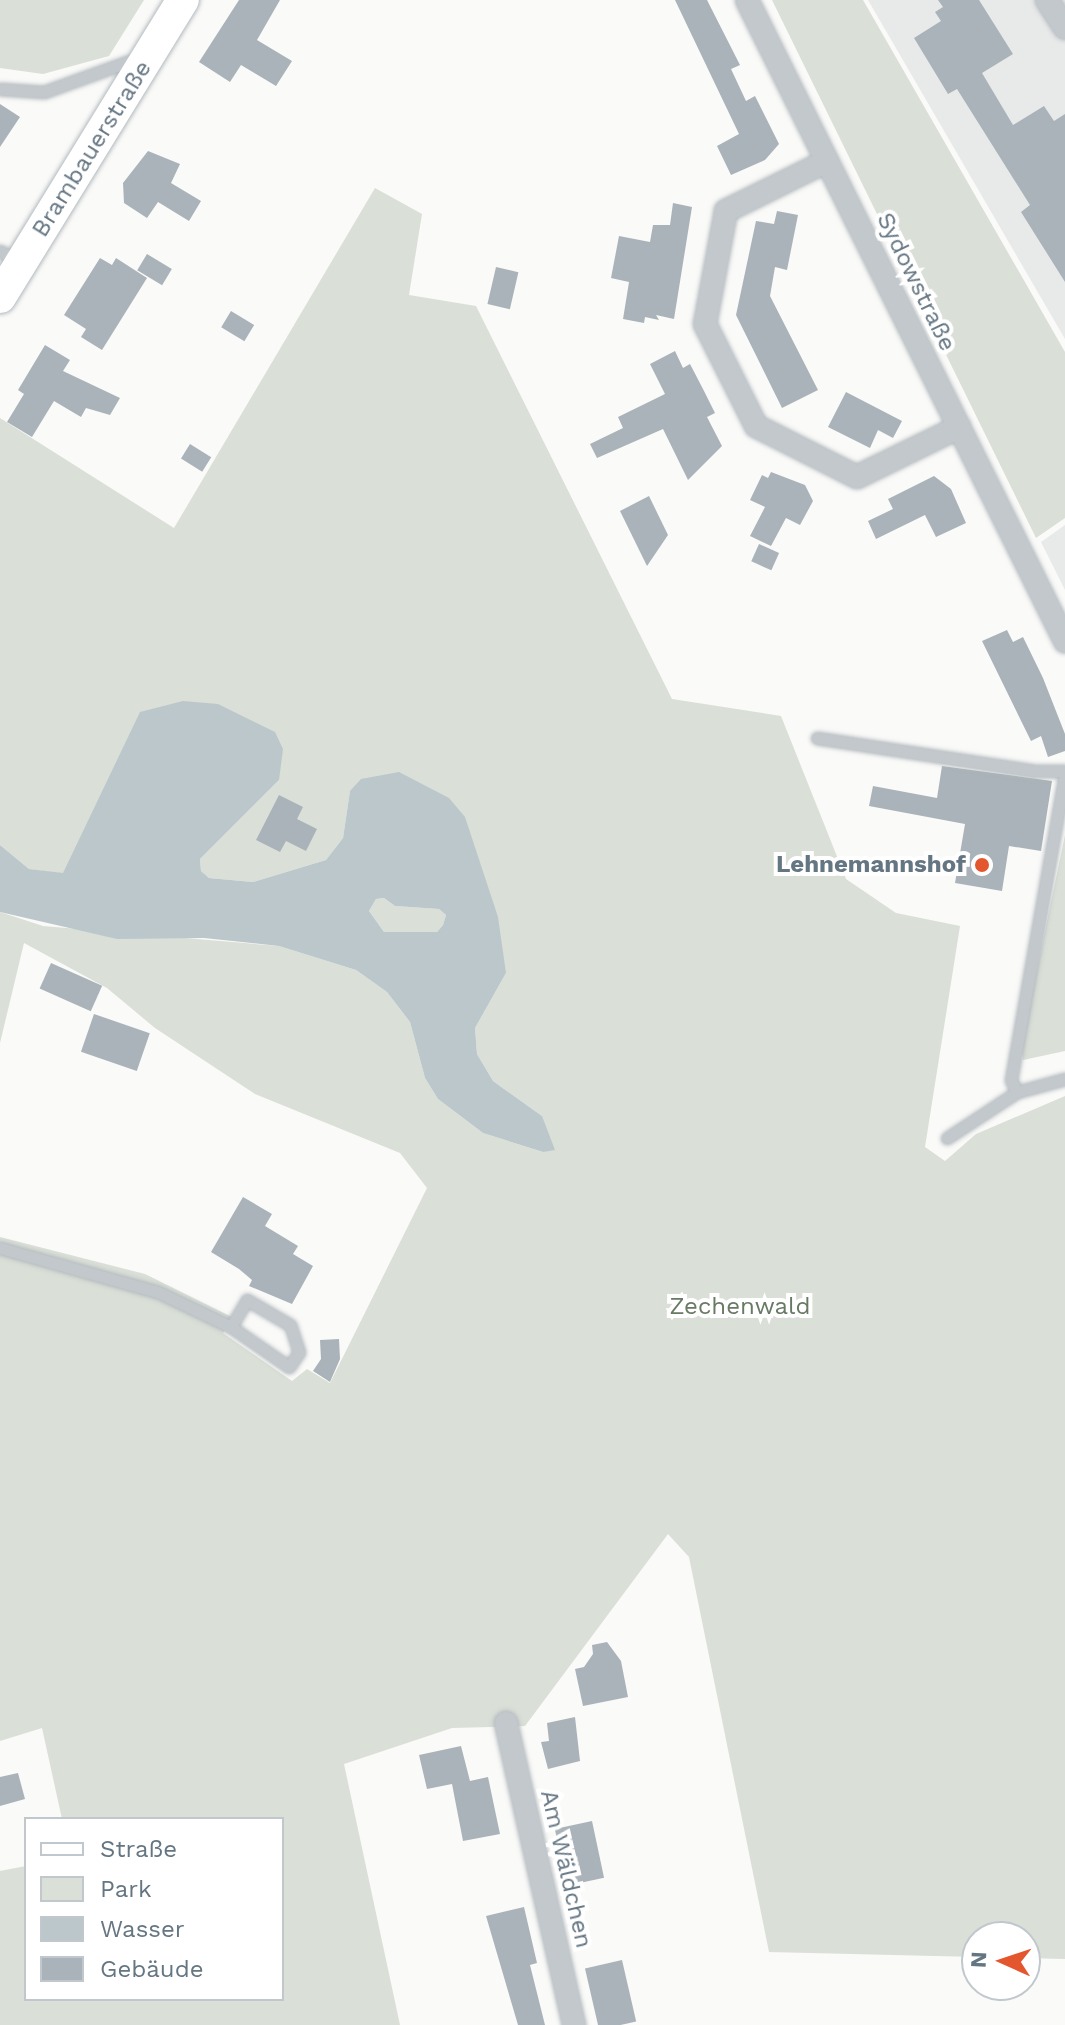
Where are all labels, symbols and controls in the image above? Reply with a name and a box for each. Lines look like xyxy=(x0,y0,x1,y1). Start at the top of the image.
street label: Brambauerstraße xyxy=(26,55,158,243)
street label: Sydowstraße xyxy=(870,208,962,356)
place label: Lehnemannshof xyxy=(776,851,966,879)
marker: Lehnemannshof xyxy=(973,856,991,874)
park label: Zechenwald xyxy=(670,1293,810,1321)
street label: Am Wäldchen xyxy=(534,1787,598,1951)
legend xyxy=(24,1817,284,2001)
text: Straße xyxy=(100,1835,177,1863)
text: Park xyxy=(100,1875,152,1903)
text: Wasser xyxy=(100,1915,185,1943)
north arrow xyxy=(961,1921,1041,2001)
text: N xyxy=(966,1951,991,1969)
text: Gebäude xyxy=(100,1955,204,1983)

